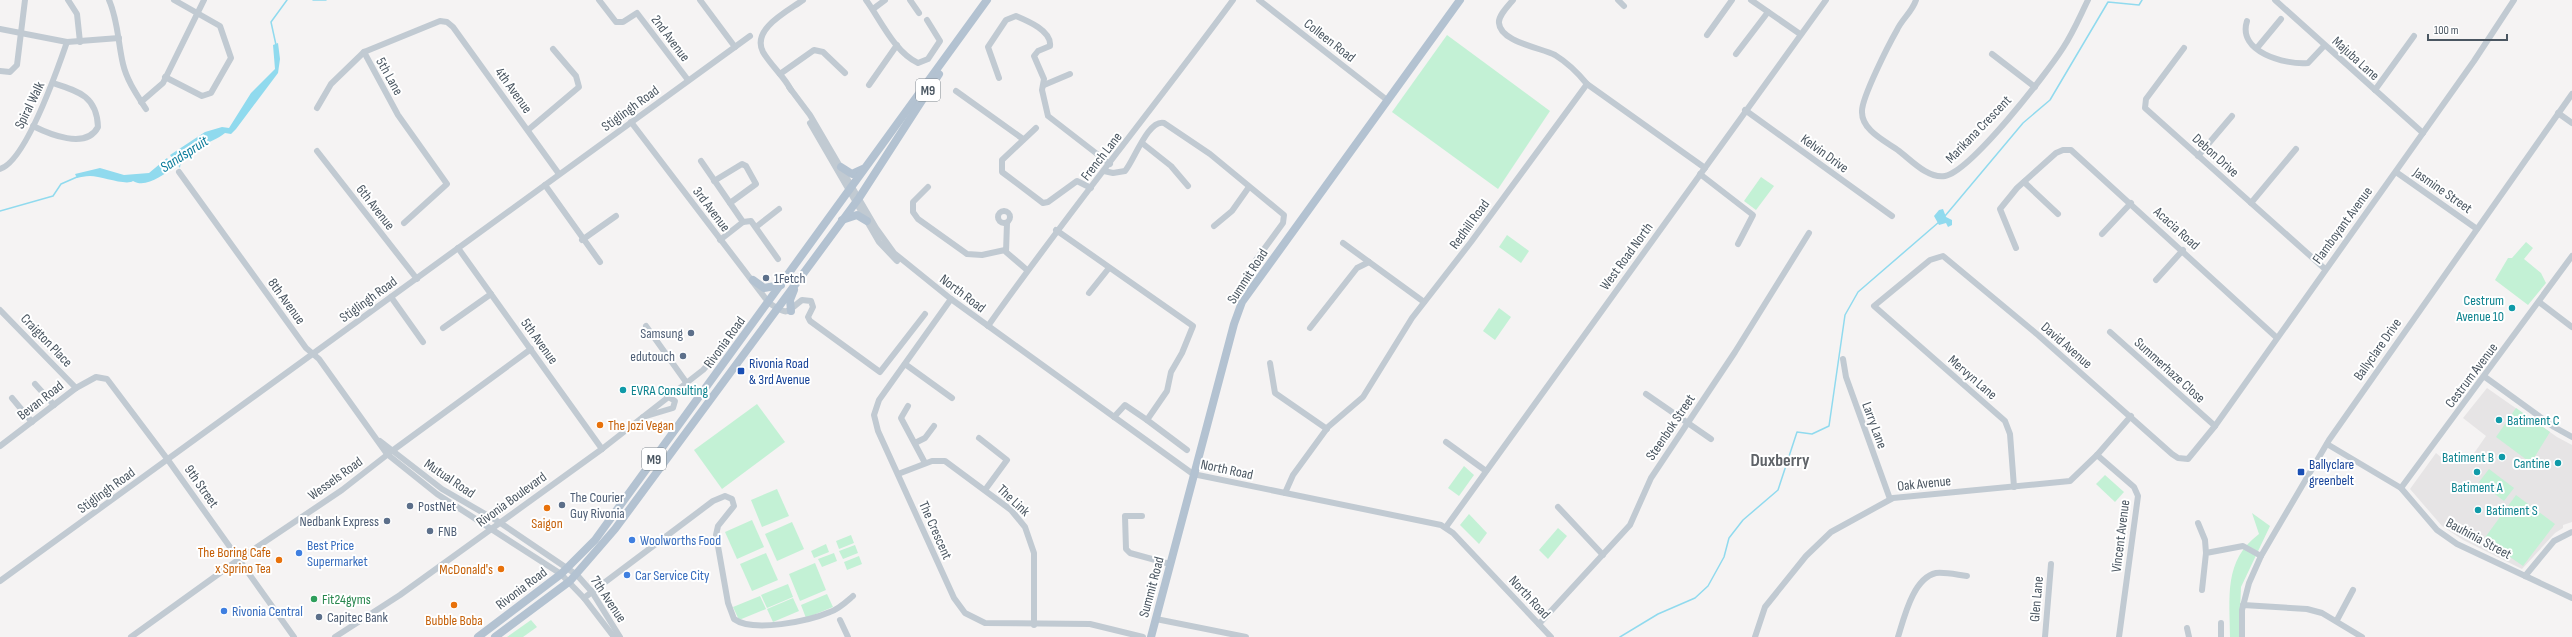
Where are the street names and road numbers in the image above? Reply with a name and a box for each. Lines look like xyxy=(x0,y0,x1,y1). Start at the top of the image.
street label: 2nd Avenue xyxy=(648,12,694,65)
street label: Colleen Road xyxy=(1301,15,1359,66)
street label: Majuba Lane xyxy=(2329,33,2383,84)
street label: 5th Lane xyxy=(372,54,407,98)
street label: 4th Avenue xyxy=(491,64,536,117)
street label: Spiral Walk xyxy=(11,78,48,132)
road number: M9 xyxy=(916,79,940,101)
street label: Stiglingh Road xyxy=(598,82,663,135)
street label: Marikana Crescent xyxy=(1942,92,2015,167)
street label: French Lane xyxy=(1077,129,1126,184)
street label: Kelvin Drive xyxy=(1797,130,1852,176)
street label: Debon Drive xyxy=(2189,130,2242,181)
street label: Jasmine Street xyxy=(2409,163,2476,217)
street label: 6th Avenue xyxy=(353,181,399,233)
street label: 3rd Avenue xyxy=(689,183,734,235)
street label: Flamboyant Avenue xyxy=(2309,183,2376,267)
street label: Redhill Road xyxy=(1446,196,1493,252)
street label: Acacia Road xyxy=(2149,203,2203,254)
street label: West Road North xyxy=(1596,219,1656,293)
street label: Summit Road xyxy=(1223,245,1272,307)
street label: North Road xyxy=(936,271,989,316)
street label: Stiglingh Road xyxy=(336,273,401,326)
street label: 8th Avenue xyxy=(264,275,309,328)
street label: Craigton Place xyxy=(17,310,76,370)
street label: Rivonia Road xyxy=(700,313,749,371)
street label: 5th Avenue xyxy=(517,315,562,367)
street label: Ballyclare Drive xyxy=(2350,315,2405,384)
street label: David Avenue xyxy=(2038,318,2096,372)
street label: Summerhaze Close xyxy=(2131,334,2209,407)
street label: Cestrum Avenue xyxy=(2441,339,2501,411)
street label: Mervyn Lane xyxy=(1945,352,2001,403)
street label: Bevan Road xyxy=(14,377,67,424)
street label: Steenbok Street xyxy=(1642,391,1699,464)
street label: Larry Lane xyxy=(1858,399,1891,451)
road number: M9 xyxy=(642,448,666,470)
street label: Wessels Road xyxy=(305,453,366,504)
street label: Mutual Road xyxy=(421,455,479,502)
street label: North Road xyxy=(1199,456,1255,483)
street label: 9th Street xyxy=(181,462,222,511)
street label: Stiglingh Road xyxy=(74,464,139,517)
street label: Rivonia Boulevard xyxy=(473,468,550,531)
street label: Oak Avenue xyxy=(1896,472,1952,495)
street label: The Link xyxy=(994,481,1034,520)
street label: The Crescent xyxy=(915,498,956,562)
street label: Vincent Avenue xyxy=(2108,499,2133,573)
street label: Bauhinia Street xyxy=(2443,514,2514,563)
street label: Summit Road xyxy=(1135,555,1168,619)
street label: Rivonia Road xyxy=(492,564,550,613)
street label: North Road xyxy=(1505,572,1554,623)
street label: 7th Avenue xyxy=(587,573,630,626)
street label: Glen Lane xyxy=(2026,576,2047,623)

